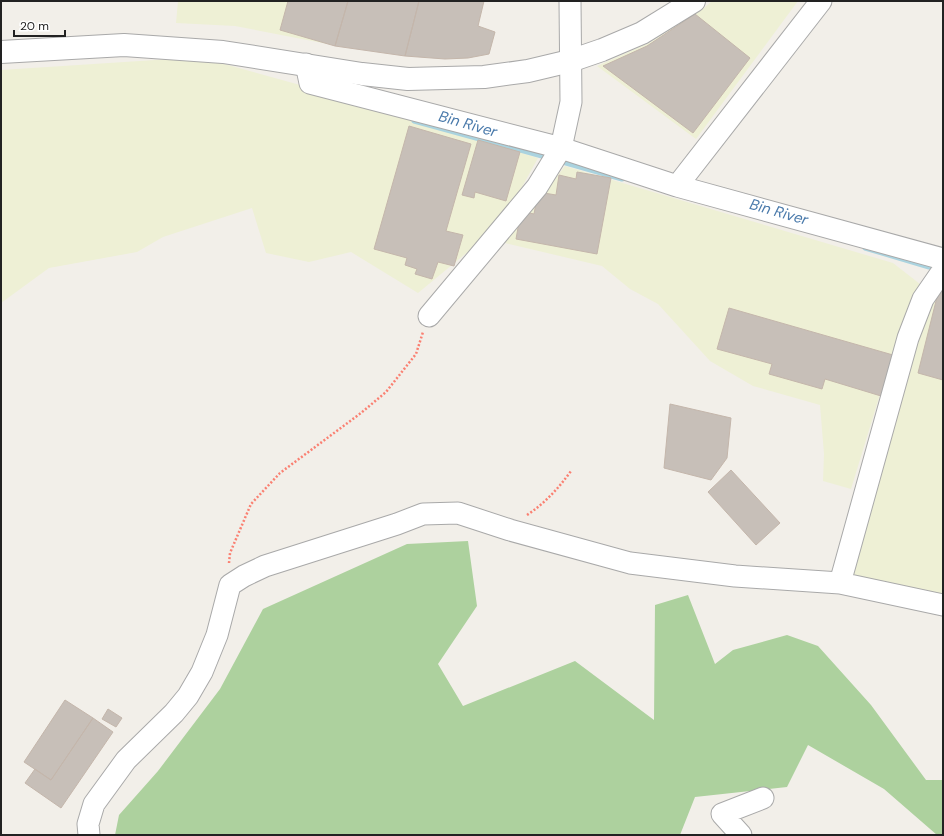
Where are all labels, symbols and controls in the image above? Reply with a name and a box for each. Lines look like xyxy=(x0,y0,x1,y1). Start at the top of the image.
scale bar xyxy=(14,12,65,38)
text: 20 m xyxy=(20,18,49,34)
water label: Bin River xyxy=(436,106,500,142)
water label: Bin River xyxy=(747,194,811,230)

